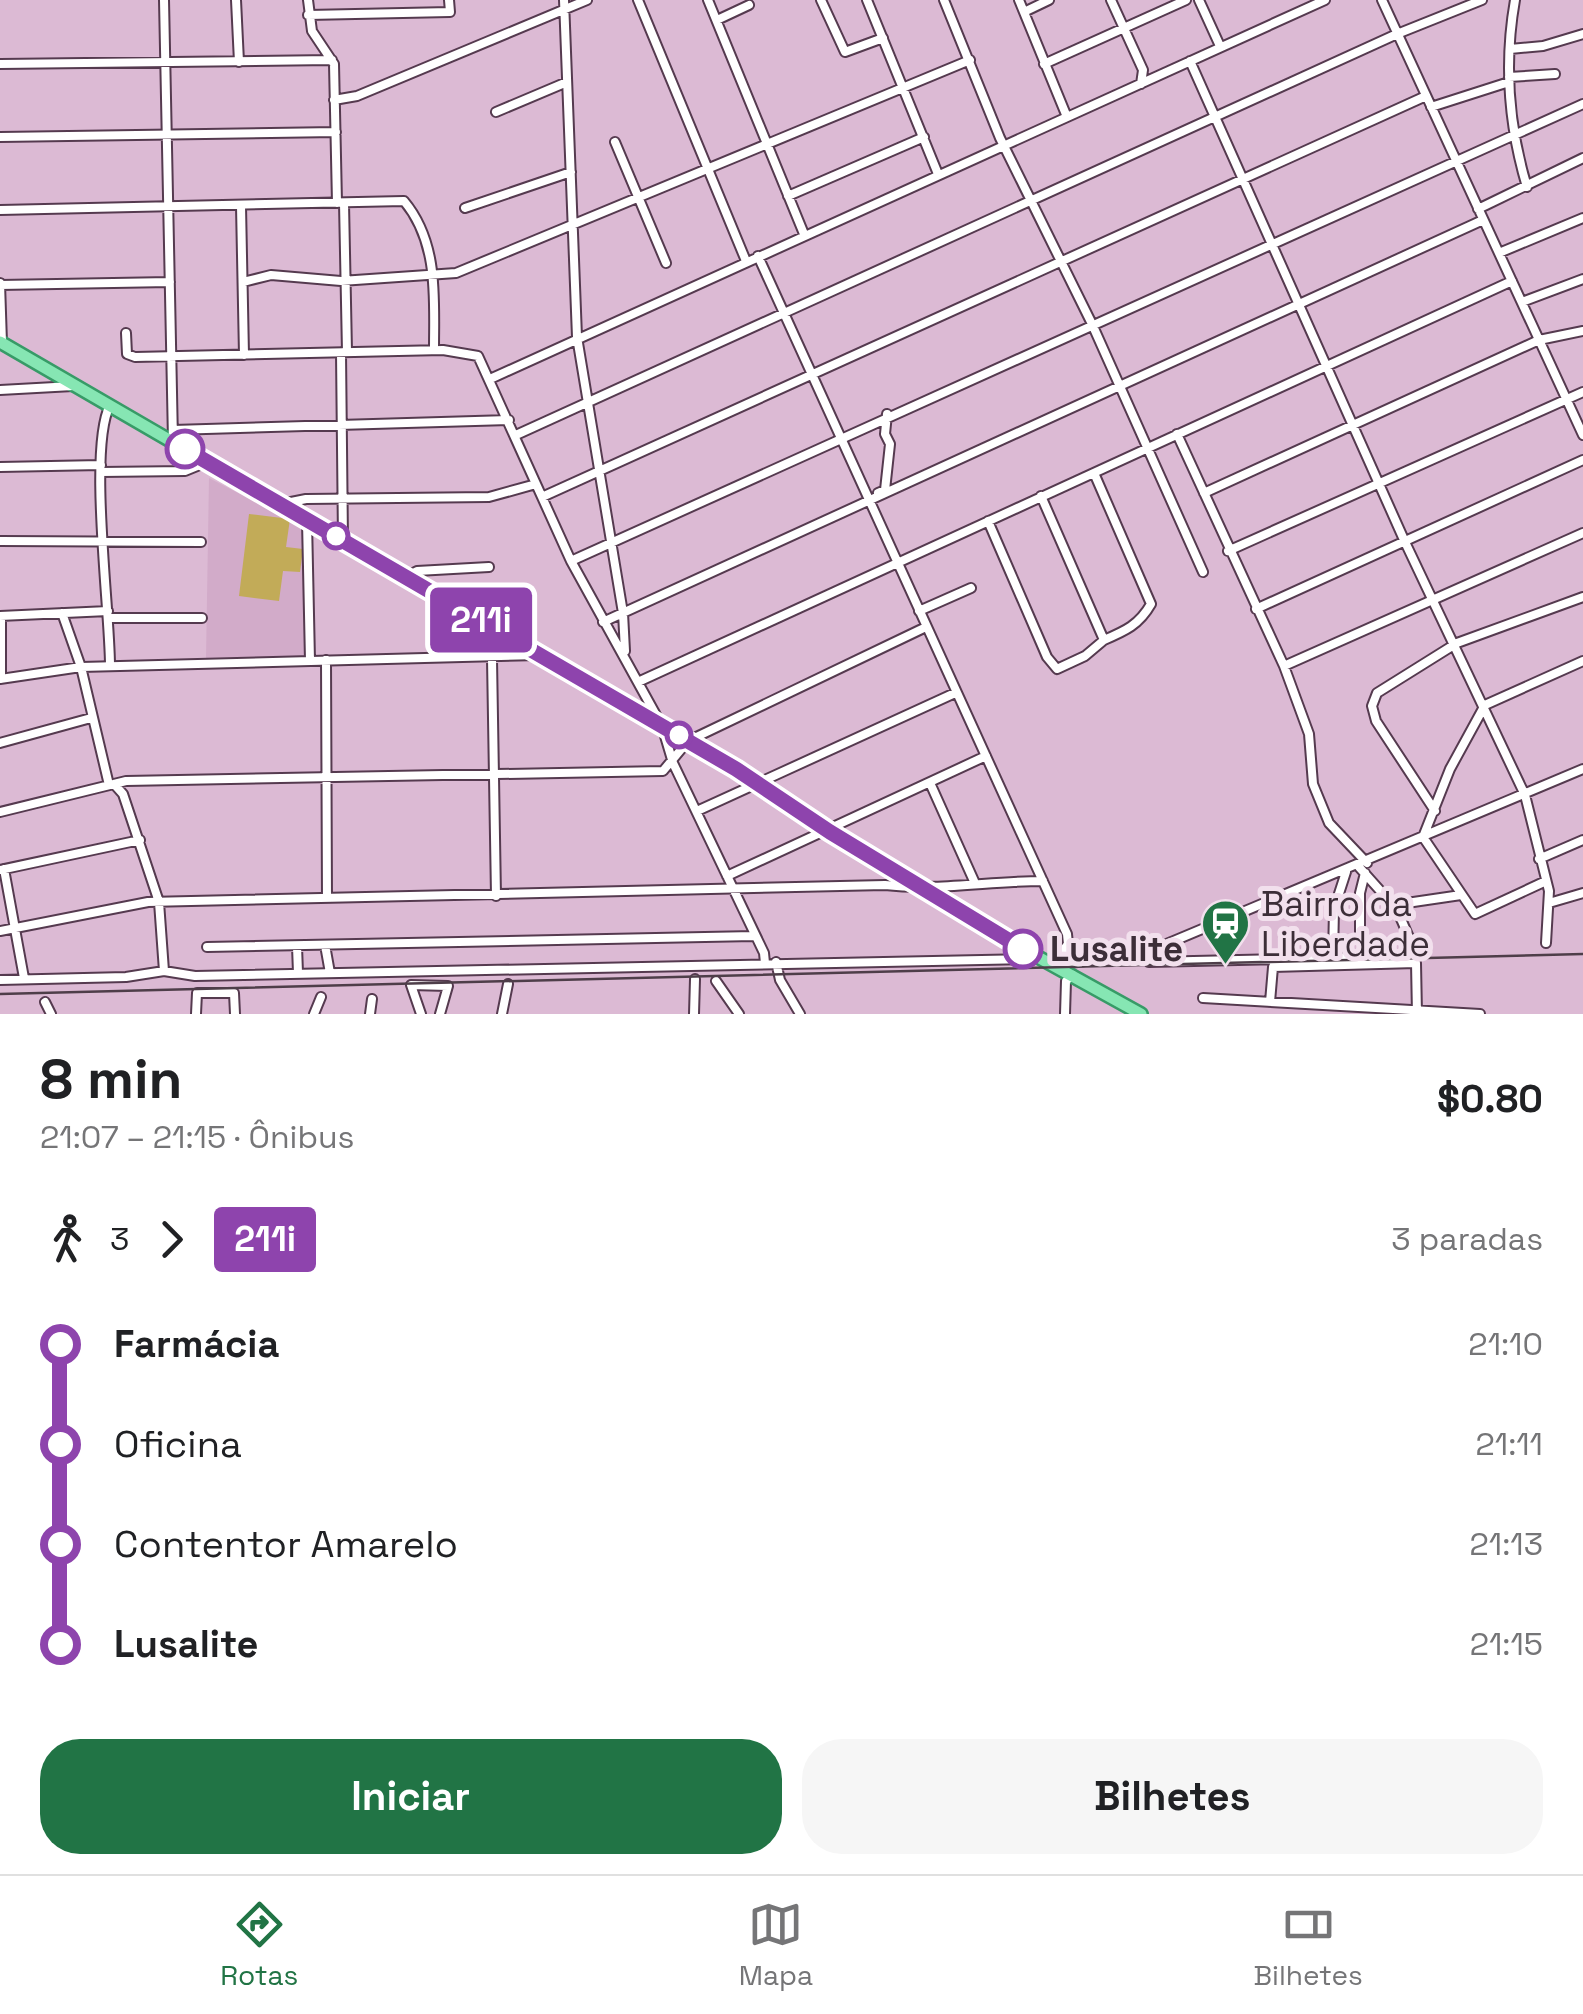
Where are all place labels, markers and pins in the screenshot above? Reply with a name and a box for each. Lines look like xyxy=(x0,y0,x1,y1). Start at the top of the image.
unlabelled marker xyxy=(166,430,204,468)
unlabelled marker xyxy=(323,523,349,549)
unlabelled marker xyxy=(666,722,692,748)
place label: Bairro da Liberdade xyxy=(1261,882,1430,966)
station icon: Bairro da Liberdade xyxy=(1200,898,1252,966)
place label: Lusalite xyxy=(1050,927,1183,971)
marker: Lusalite xyxy=(1004,930,1042,968)

